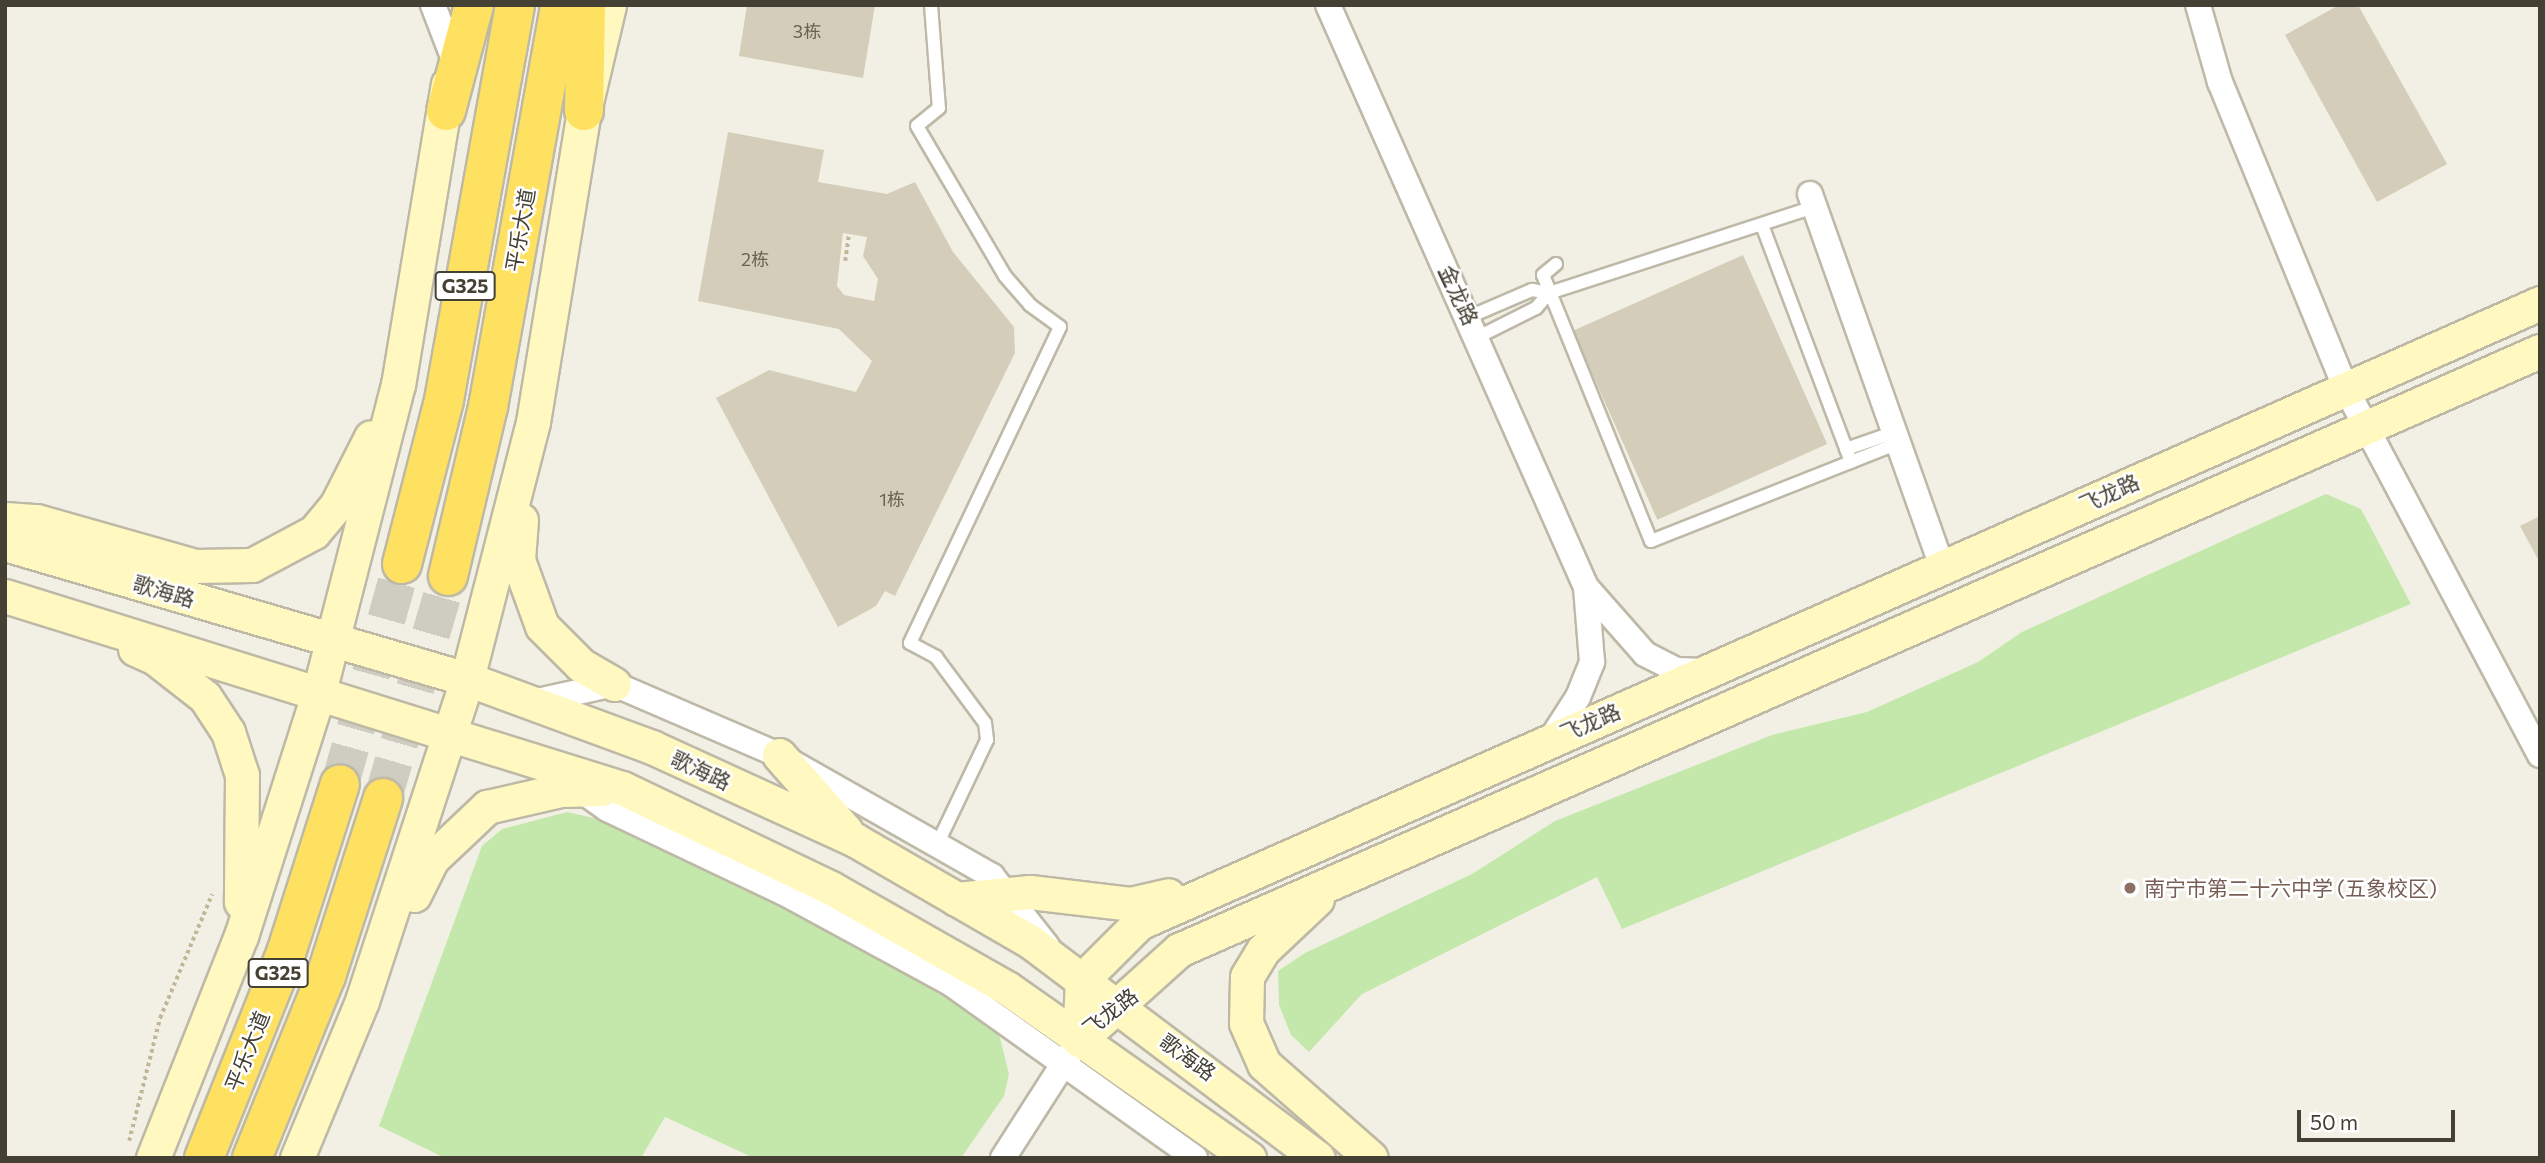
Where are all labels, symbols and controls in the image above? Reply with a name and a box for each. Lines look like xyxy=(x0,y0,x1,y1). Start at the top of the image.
house number: 3栋 xyxy=(793,20,821,42)
street label: 平乐大道 xyxy=(500,186,540,274)
house number: 2栋 xyxy=(741,248,769,270)
street label: 金龙路 xyxy=(1434,261,1484,329)
road number: G325 xyxy=(434,270,496,302)
street label: 飞龙路 xyxy=(2075,469,2143,517)
house number: 1栋 xyxy=(879,488,905,510)
street label: 歌海路 xyxy=(130,570,198,612)
street label: 飞龙路 xyxy=(1556,698,1624,746)
street label: 歌海路 xyxy=(667,745,735,795)
place label: 南宁市第二十六中学 (五象校区) xyxy=(2144,875,2437,901)
marker: 南宁市第二十六中学 (五象校区) xyxy=(2122,880,2138,896)
road number: G325 xyxy=(246,958,310,988)
street label: 飞龙路 xyxy=(1077,983,1143,1041)
street label: 平乐大道 xyxy=(220,1007,274,1095)
street label: 歌海路 xyxy=(1155,1028,1221,1086)
scale bar xyxy=(2300,1096,2458,1140)
text: 50 m xyxy=(2310,1109,2358,1134)

